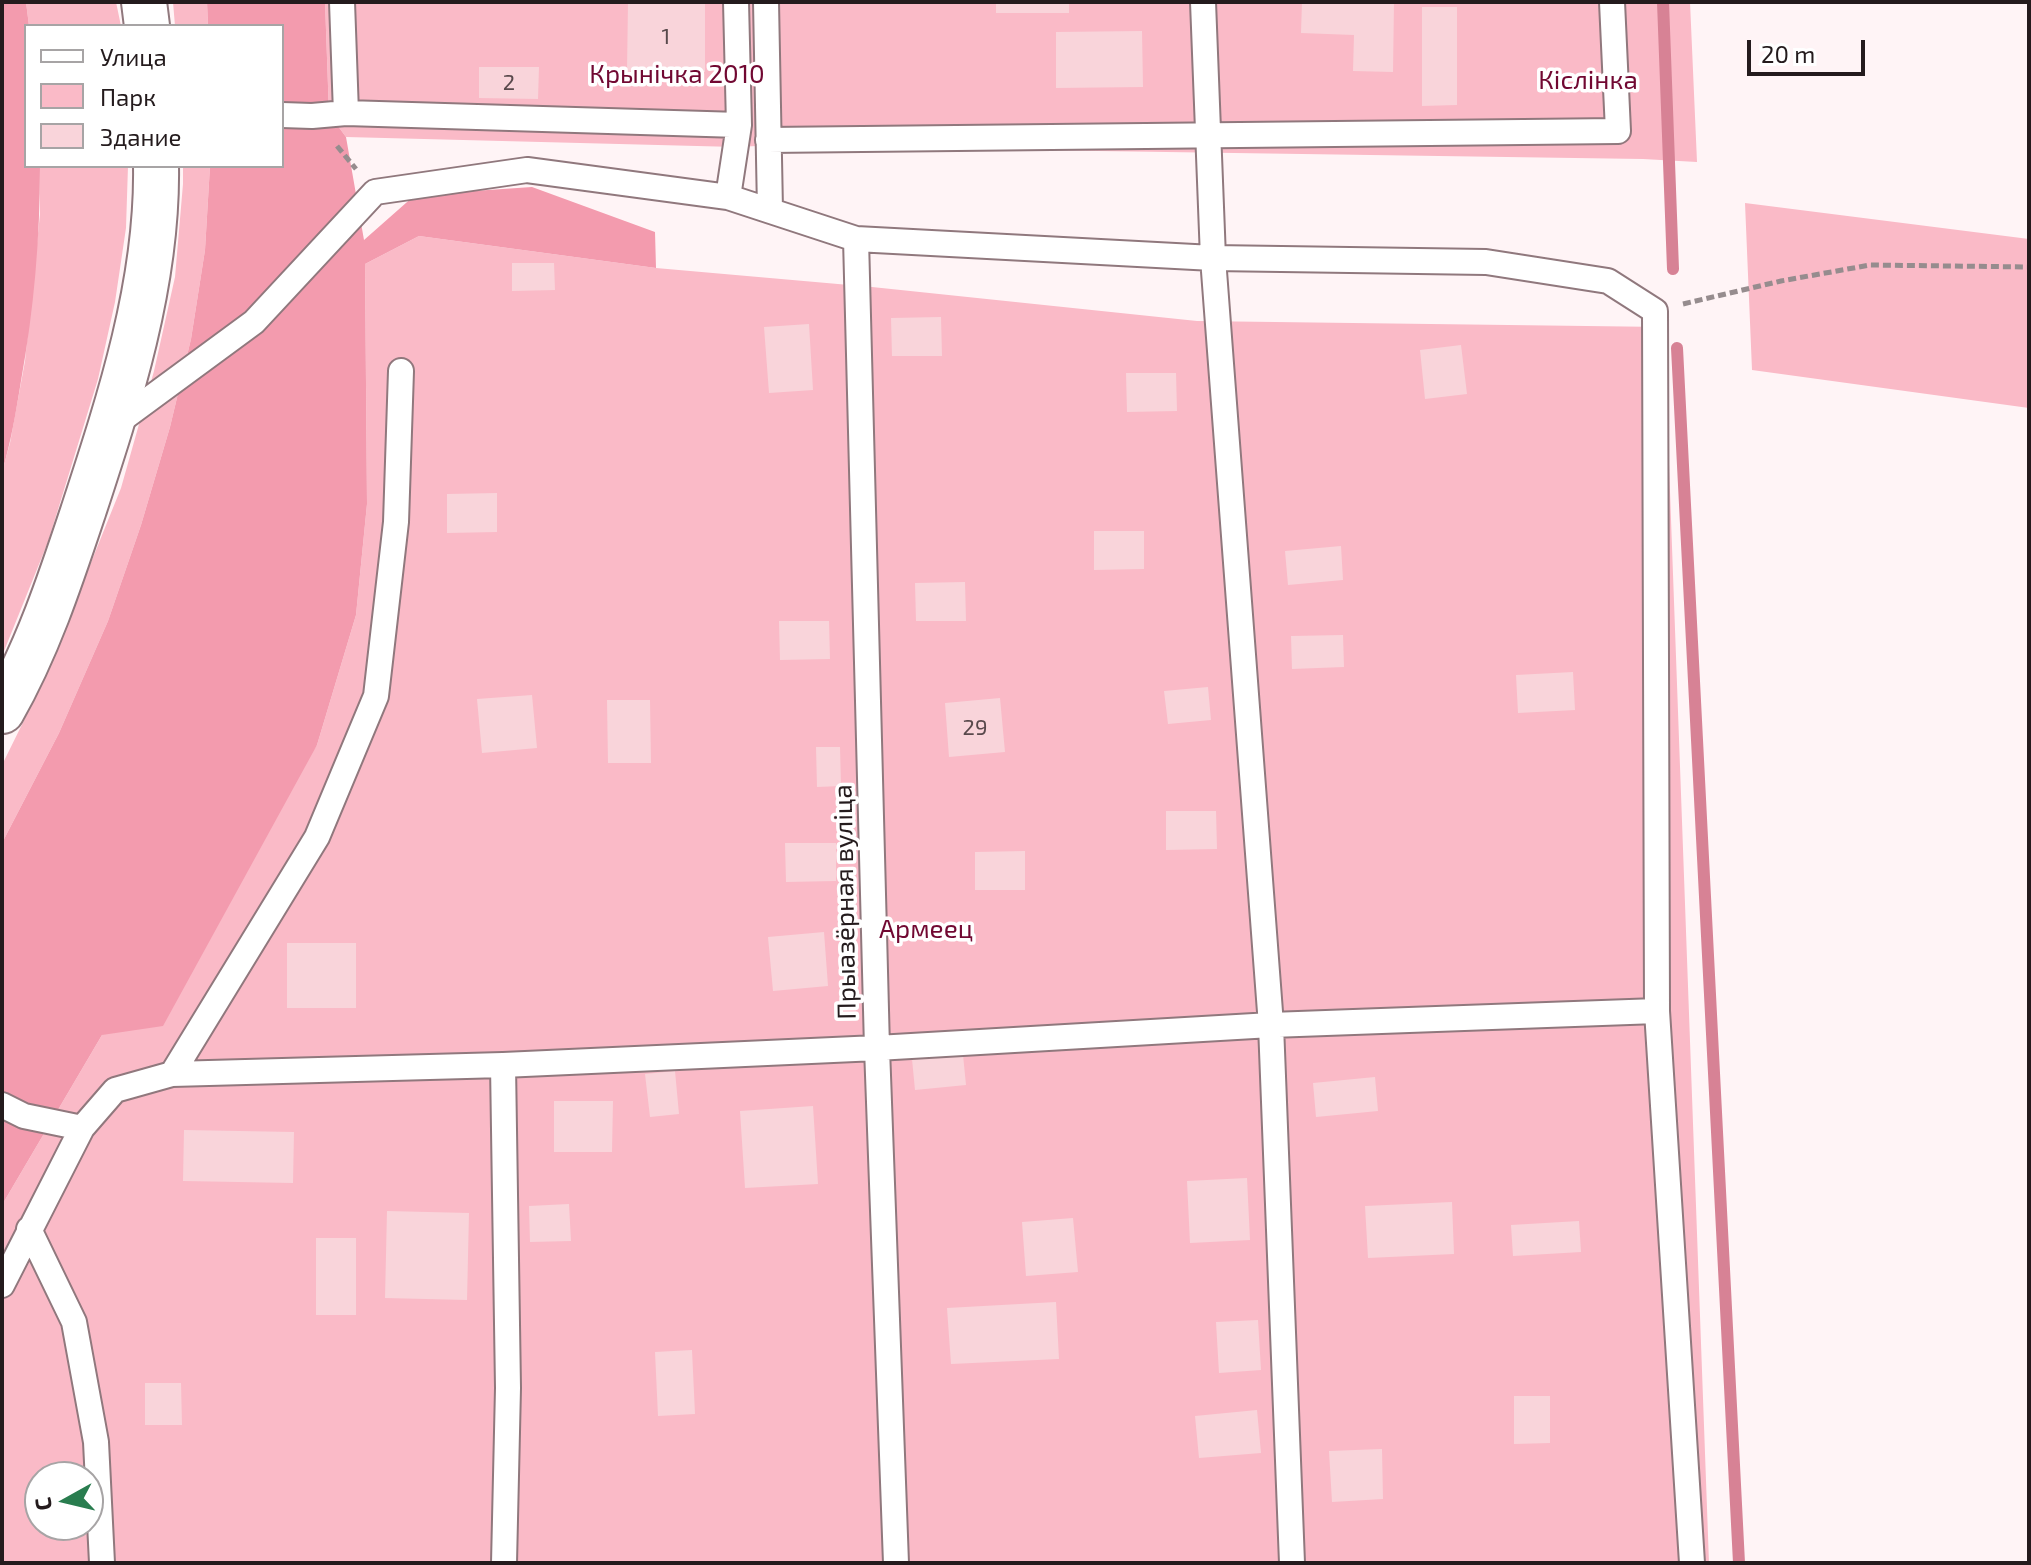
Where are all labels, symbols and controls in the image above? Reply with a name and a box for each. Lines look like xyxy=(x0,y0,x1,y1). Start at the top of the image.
legend xyxy=(24,24,284,168)
house number: 1 xyxy=(662,24,670,50)
scale bar xyxy=(1751,24,1869,74)
text: 20 m xyxy=(1761,39,1815,68)
text: Улица xyxy=(100,42,167,71)
park label: Крынічка 2010 xyxy=(589,58,765,90)
park label: Кіслінка xyxy=(1538,64,1638,96)
house number: 2 xyxy=(503,70,515,96)
text: Парк xyxy=(100,82,156,111)
text: Здание xyxy=(100,122,182,151)
house number: 29 xyxy=(963,715,987,741)
street label: Прыазёрная вуліца xyxy=(827,784,863,1020)
park label: Армеец xyxy=(879,913,973,945)
north arrow xyxy=(24,1461,104,1541)
text: С xyxy=(28,1496,56,1512)

